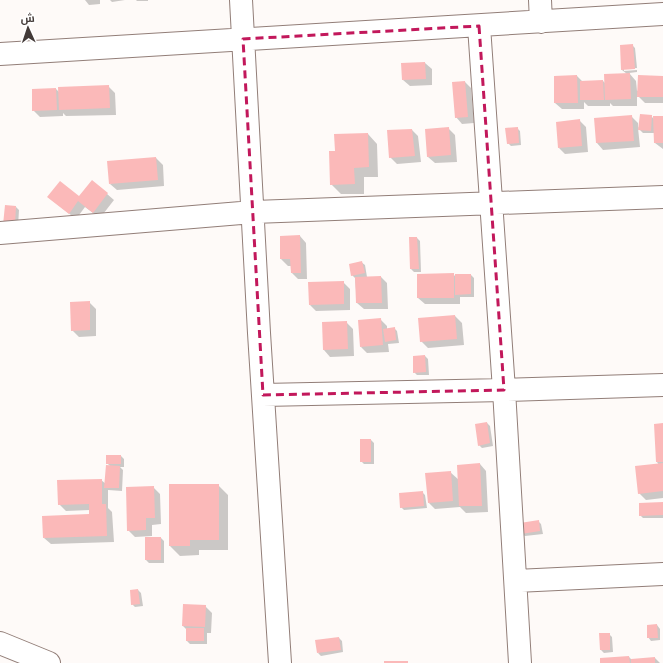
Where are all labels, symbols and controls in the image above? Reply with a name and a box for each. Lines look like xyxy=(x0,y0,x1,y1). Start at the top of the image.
north arrow xyxy=(8,8,48,48)
text: ش xyxy=(20,11,35,25)

